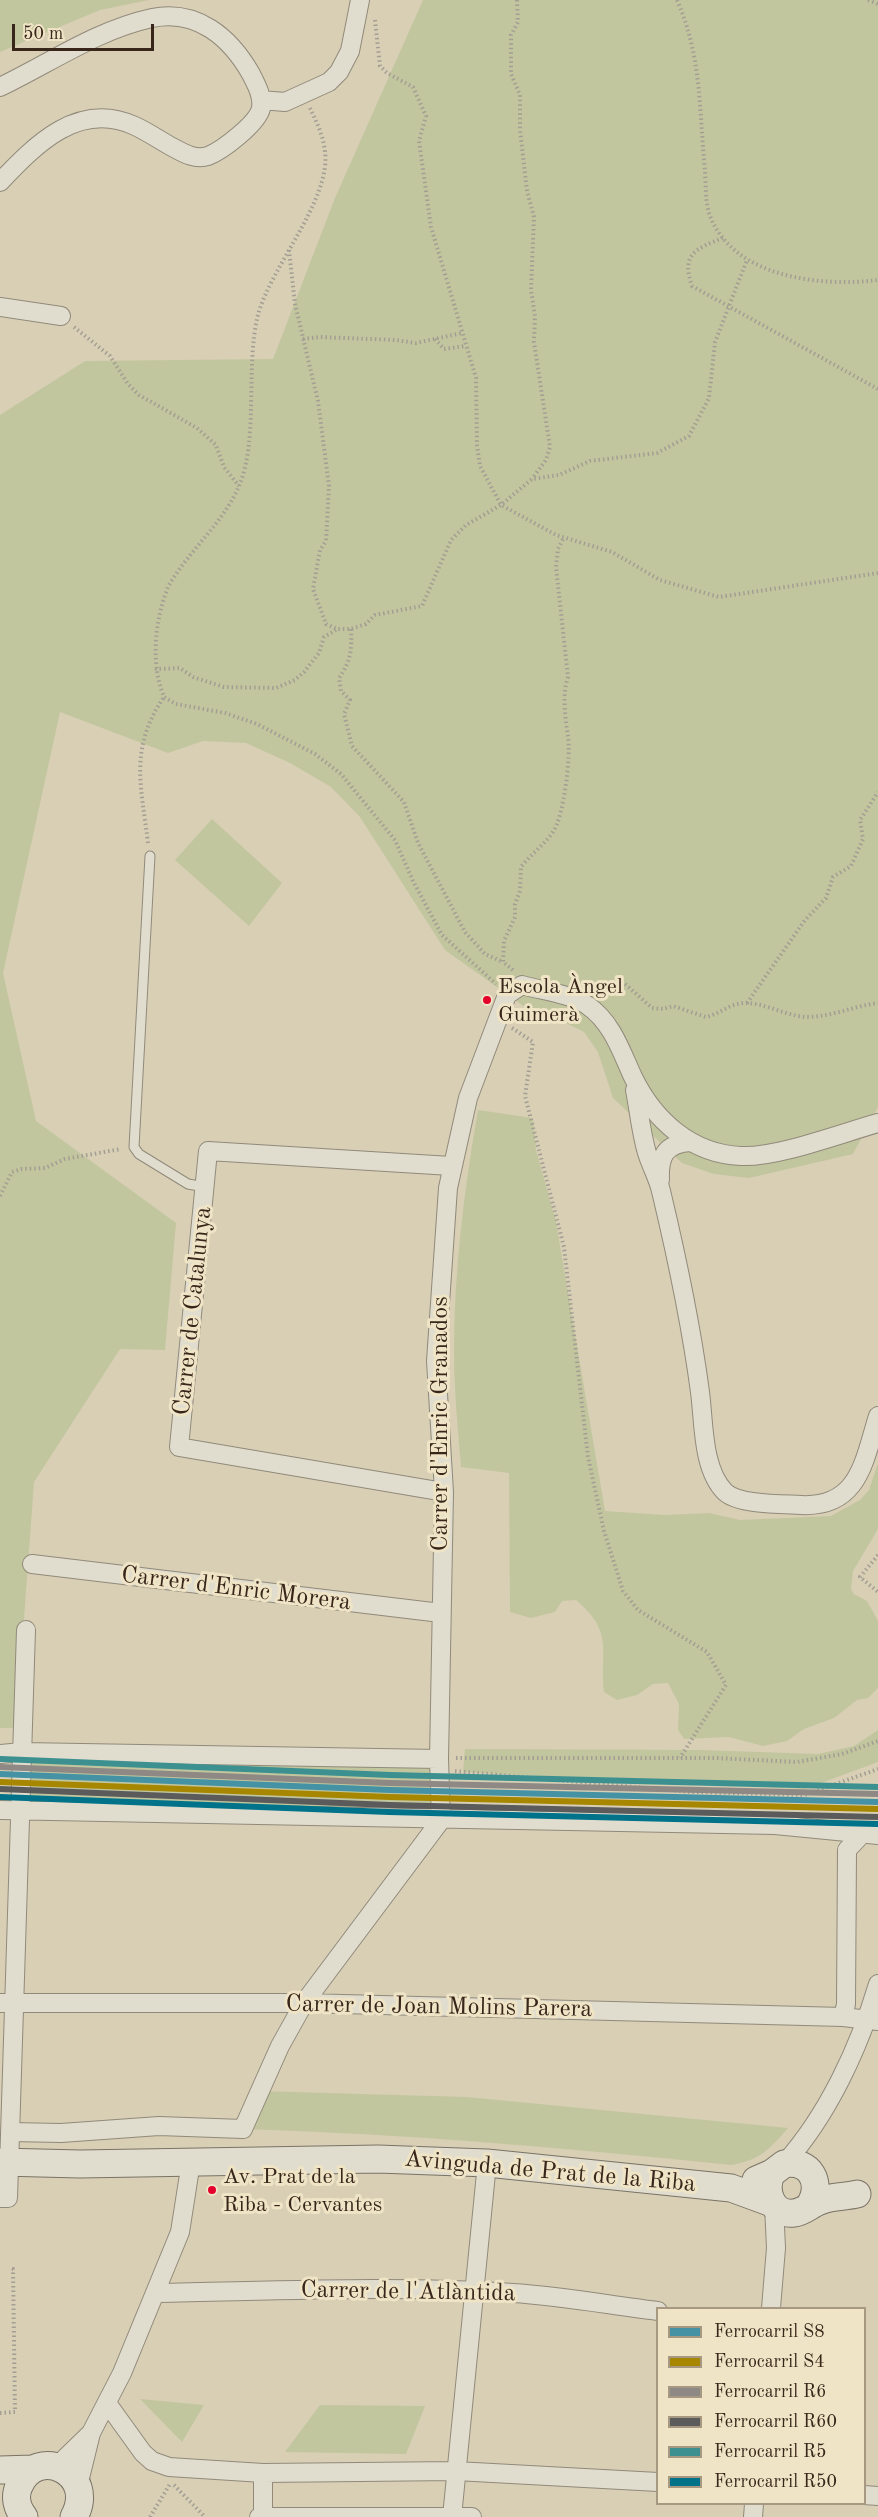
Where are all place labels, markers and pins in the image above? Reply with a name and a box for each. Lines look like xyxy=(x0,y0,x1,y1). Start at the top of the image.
place label: Escola Àngel Guimerà xyxy=(498,974,623,1026)
marker: Escola Àngel Guimerà xyxy=(481,994,493,1006)
place label: Av. Prat de la Riba - Cervantes xyxy=(223,2164,382,2216)
marker: Av. Prat de la Riba - Cervantes xyxy=(206,2184,218,2196)

